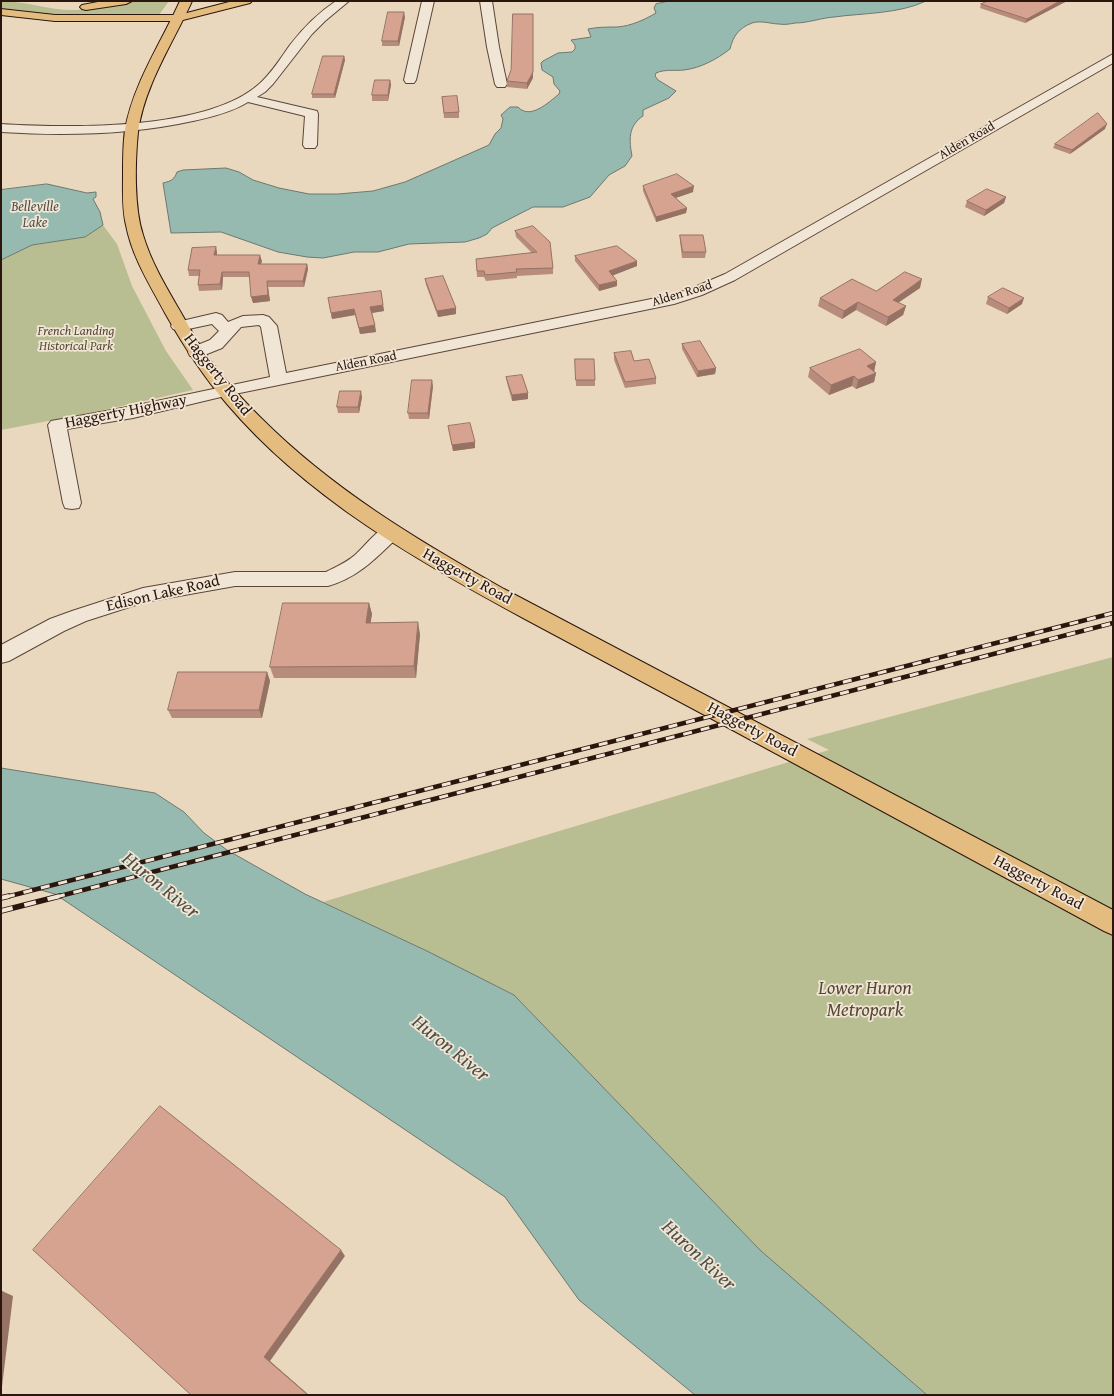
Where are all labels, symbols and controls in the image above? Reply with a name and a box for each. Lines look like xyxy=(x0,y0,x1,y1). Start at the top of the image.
street label: Alden Road xyxy=(936,119,998,163)
water label: Belleville Lake xyxy=(11,199,59,232)
street label: Alden Road xyxy=(650,277,714,311)
park label: French Landing Historical Park xyxy=(38,324,114,355)
street label: Haggerty Road xyxy=(179,330,255,420)
street label: Alden Road xyxy=(334,348,398,376)
street label: Haggerty Highway xyxy=(63,391,189,433)
street label: Haggerty Road xyxy=(419,545,515,609)
street label: Edison Lake Road xyxy=(104,572,222,616)
street label: Haggerty Road xyxy=(704,698,800,762)
water label: Huron River xyxy=(116,847,204,925)
street label: Haggerty Road xyxy=(990,851,1086,915)
park label: Lower Huron Metropark xyxy=(818,978,912,1022)
water label: Huron River xyxy=(406,1010,494,1088)
water label: Huron River xyxy=(656,1216,740,1296)

